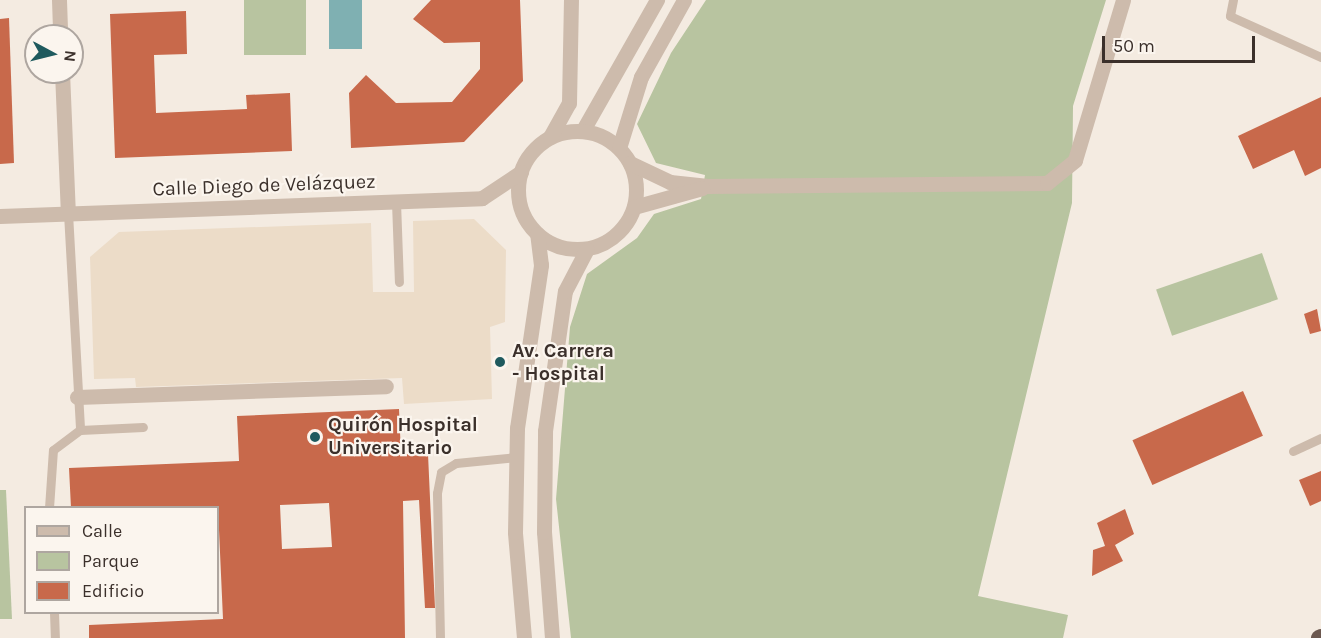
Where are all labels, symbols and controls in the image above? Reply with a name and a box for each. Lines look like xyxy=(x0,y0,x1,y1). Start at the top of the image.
north arrow xyxy=(24,24,84,84)
scale bar xyxy=(1105,24,1258,62)
text: 50 m xyxy=(1113,35,1155,57)
text: N xyxy=(60,49,81,63)
street label: Calle Diego de Velázquez xyxy=(152,169,376,201)
place label: Av. Carrera - Hospital xyxy=(512,338,614,385)
marker: Av. Carrera - Hospital xyxy=(493,355,507,369)
place label: Quirón Hospital Universitario xyxy=(328,413,478,460)
marker: Quirón Hospital Universitario xyxy=(306,428,324,446)
legend xyxy=(24,506,219,614)
text: Calle xyxy=(82,520,122,542)
text: Parque xyxy=(82,550,139,572)
text: Edificio xyxy=(82,580,144,602)

